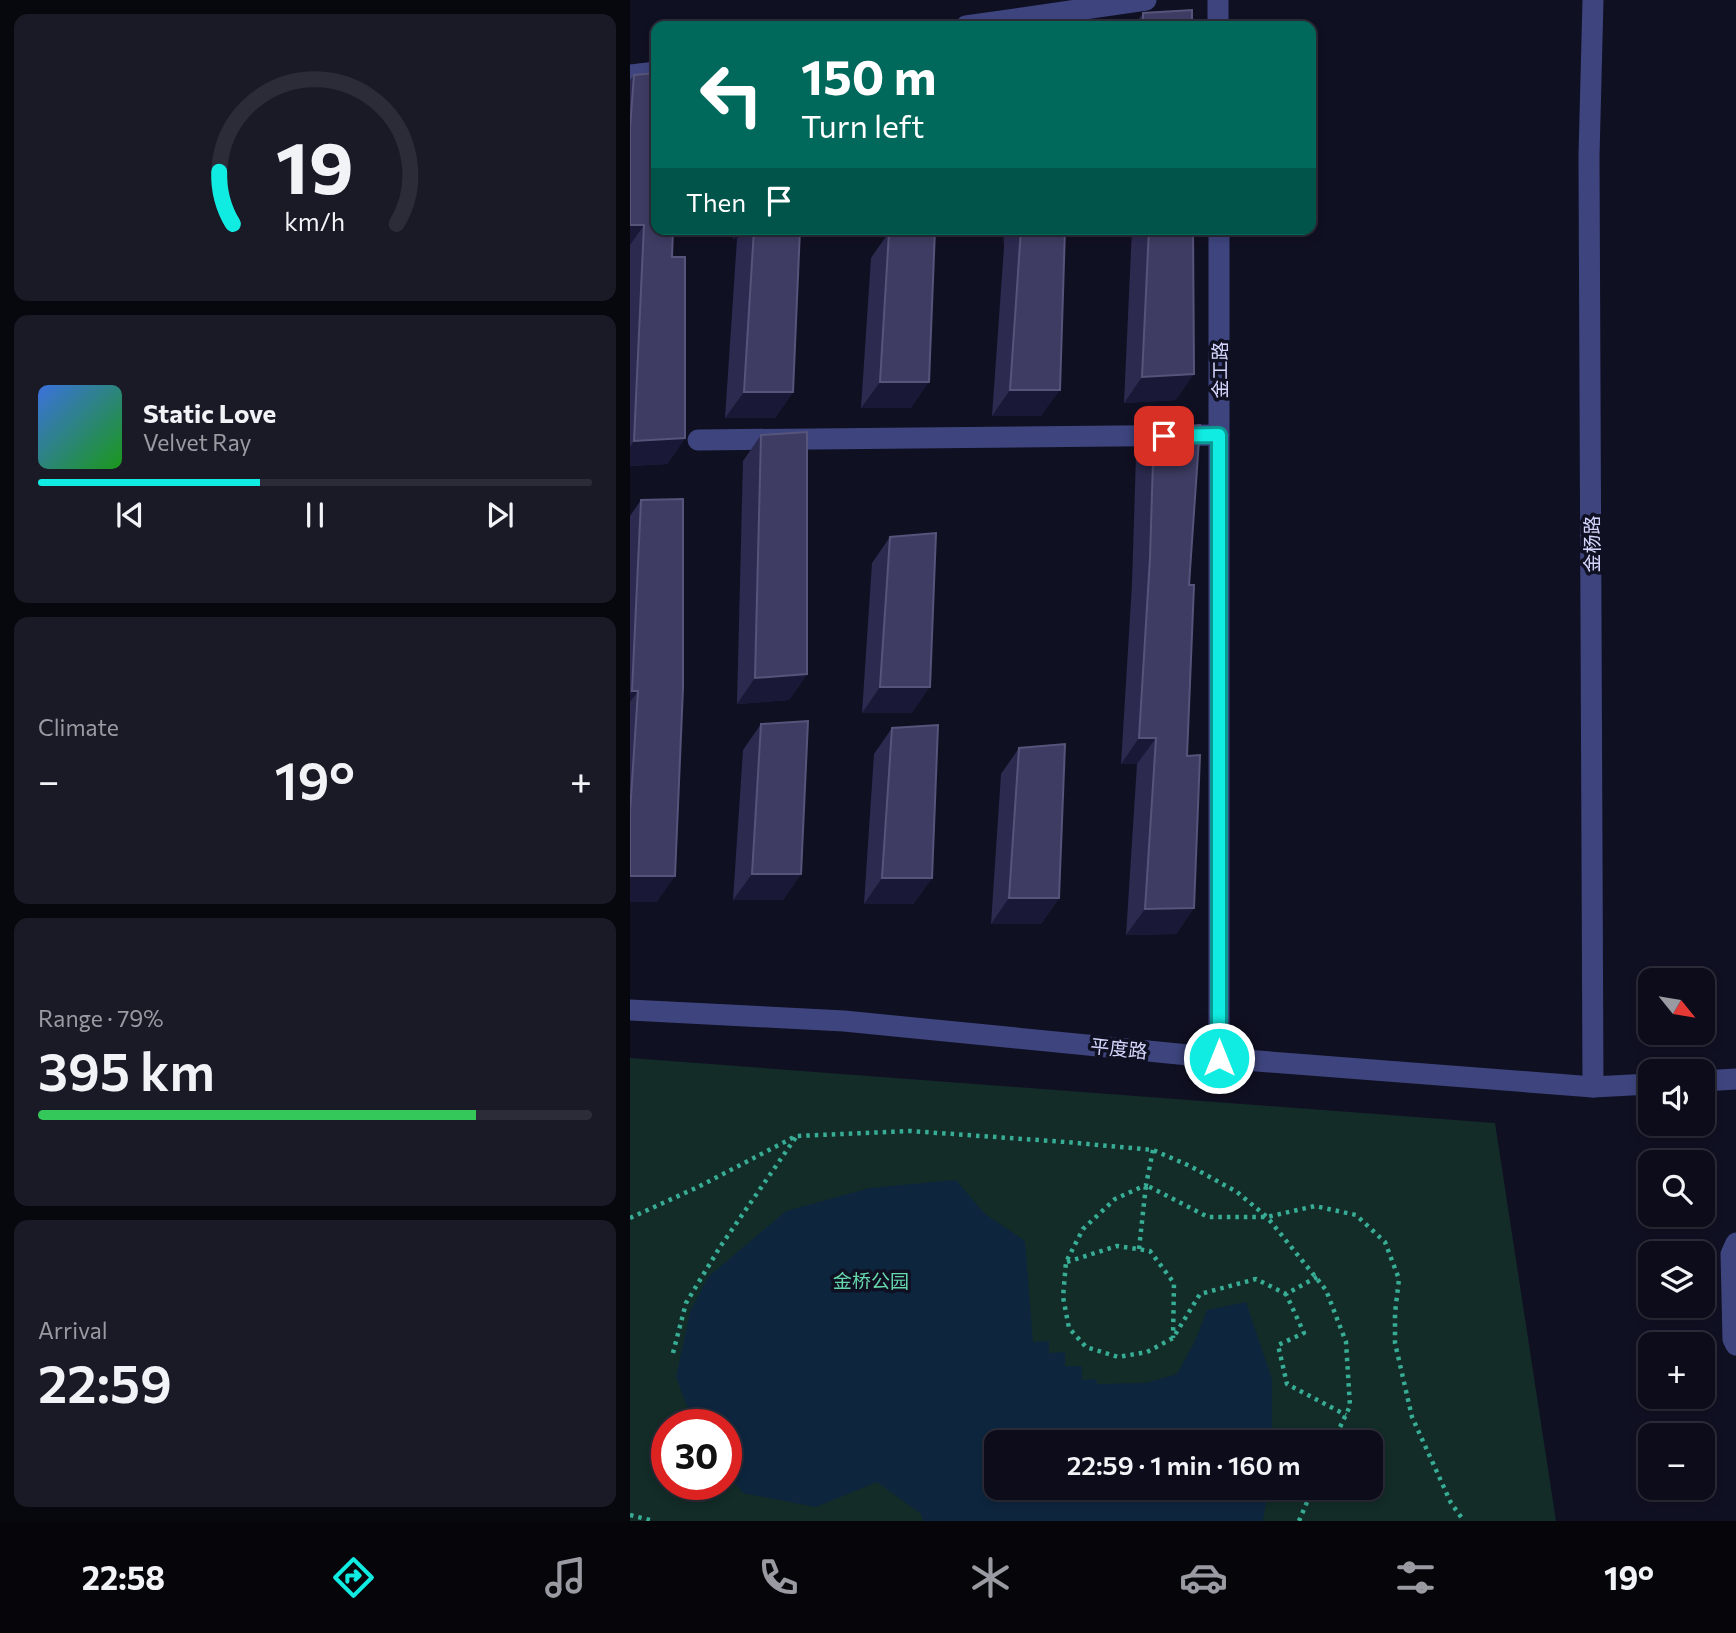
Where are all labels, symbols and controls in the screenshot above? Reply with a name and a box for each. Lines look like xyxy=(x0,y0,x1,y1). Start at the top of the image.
text: 150 m xyxy=(801,45,936,105)
icon: left xyxy=(686,49,777,140)
text: Turn left xyxy=(801,105,925,145)
text: 19 xyxy=(276,120,354,209)
icon: arrive xyxy=(760,182,798,220)
text: Then xyxy=(686,186,746,217)
text: km/h xyxy=(285,206,345,236)
street label: 金工路 xyxy=(1208,341,1231,399)
text: Static Love xyxy=(143,397,276,428)
pin xyxy=(1134,406,1194,466)
icon: arrive xyxy=(1145,417,1183,455)
text: Velvet Ray xyxy=(143,428,251,456)
icon: previous xyxy=(111,496,149,534)
icon: pause xyxy=(296,496,334,534)
icon: next xyxy=(481,496,519,534)
street label: 金杨路 xyxy=(1580,515,1603,573)
text: Climate xyxy=(38,713,119,741)
text: 19° xyxy=(274,747,355,811)
text: − xyxy=(38,756,60,803)
text: + xyxy=(570,756,592,803)
north arrow xyxy=(1638,968,1715,1045)
map controls xyxy=(1638,968,1715,1500)
text: Range · 79% xyxy=(38,1004,163,1032)
position arrow xyxy=(1182,1021,1256,1095)
street label: 平度路 xyxy=(1089,1034,1149,1062)
text: 395 km xyxy=(38,1038,215,1102)
button: sound xyxy=(1638,1059,1715,1136)
button: search xyxy=(1638,1150,1715,1227)
button: layers xyxy=(1638,1241,1715,1318)
park label: 金桥公园 xyxy=(833,1269,909,1292)
text: Arrival xyxy=(38,1316,108,1344)
button: + xyxy=(1638,1332,1715,1409)
text: 22:59 xyxy=(38,1350,172,1414)
speed limit sign: 30 xyxy=(651,1409,742,1500)
button: − xyxy=(1638,1423,1715,1500)
text: 22:59 · 1 min · 160 m xyxy=(1067,1449,1300,1480)
icon: directions xyxy=(329,1553,378,1602)
icon: music xyxy=(541,1553,590,1602)
icon: phone xyxy=(754,1553,803,1602)
icon: climate xyxy=(966,1553,1015,1602)
icon: car xyxy=(1179,1553,1228,1602)
icon: filters xyxy=(1391,1553,1440,1602)
text: 22:58 xyxy=(82,1557,165,1597)
text: 19° xyxy=(1604,1557,1654,1597)

